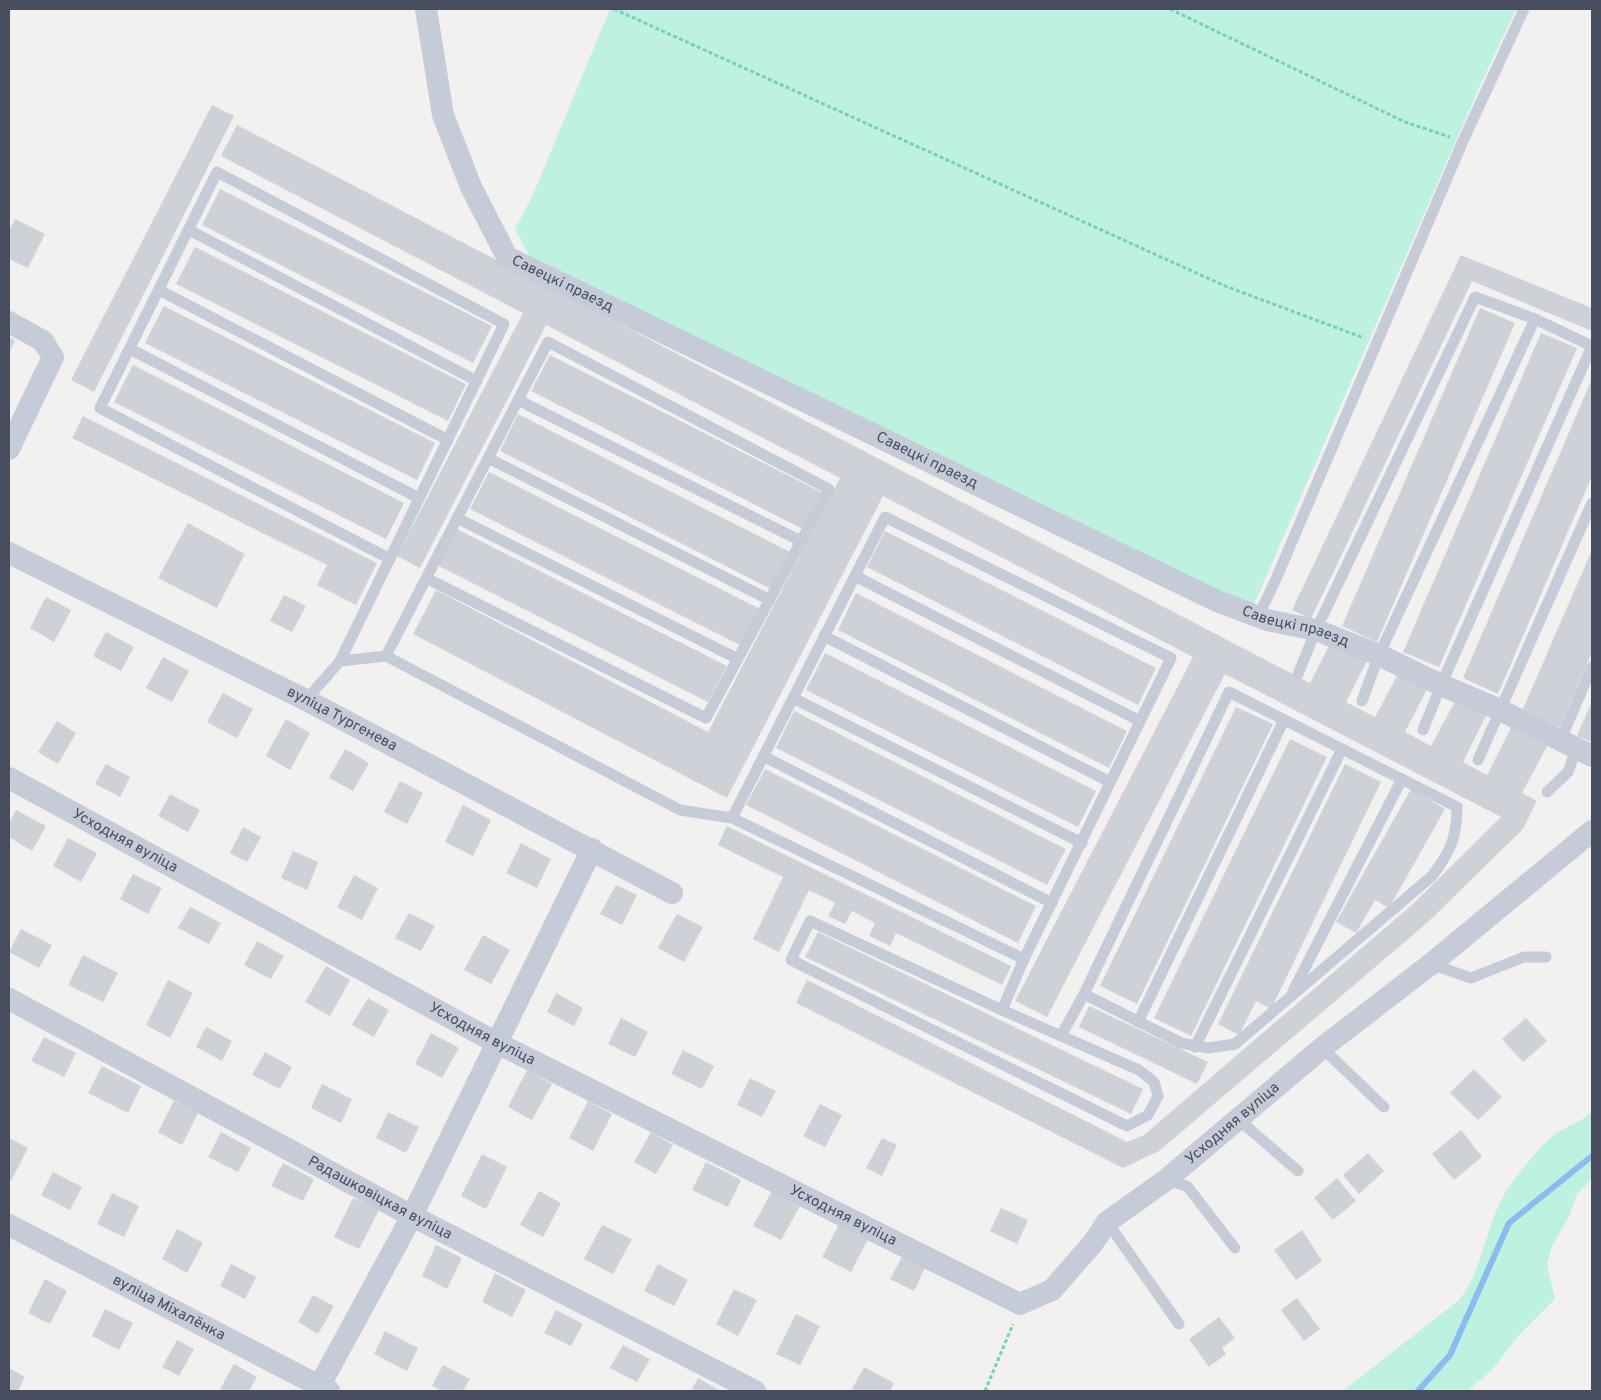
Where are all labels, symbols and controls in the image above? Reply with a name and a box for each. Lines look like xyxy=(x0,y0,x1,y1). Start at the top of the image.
street label: Савецкі праезд xyxy=(508,251,617,317)
street label: Савецкі праезд xyxy=(873,428,981,493)
street label: Савецкі праезд xyxy=(1239,602,1352,652)
street label: вуліца Тургенева xyxy=(283,682,400,756)
street label: Усходняя вуліца xyxy=(69,805,181,877)
street label: Усходняя вуліца xyxy=(426,998,538,1070)
street label: Усходняя вуліца xyxy=(1182,1078,1284,1169)
street label: Радашковіцкая вуліца xyxy=(304,1152,455,1244)
street label: Усходняя вуліца xyxy=(786,1181,900,1250)
street label: вуліца Міхалёнка xyxy=(109,1271,228,1345)

